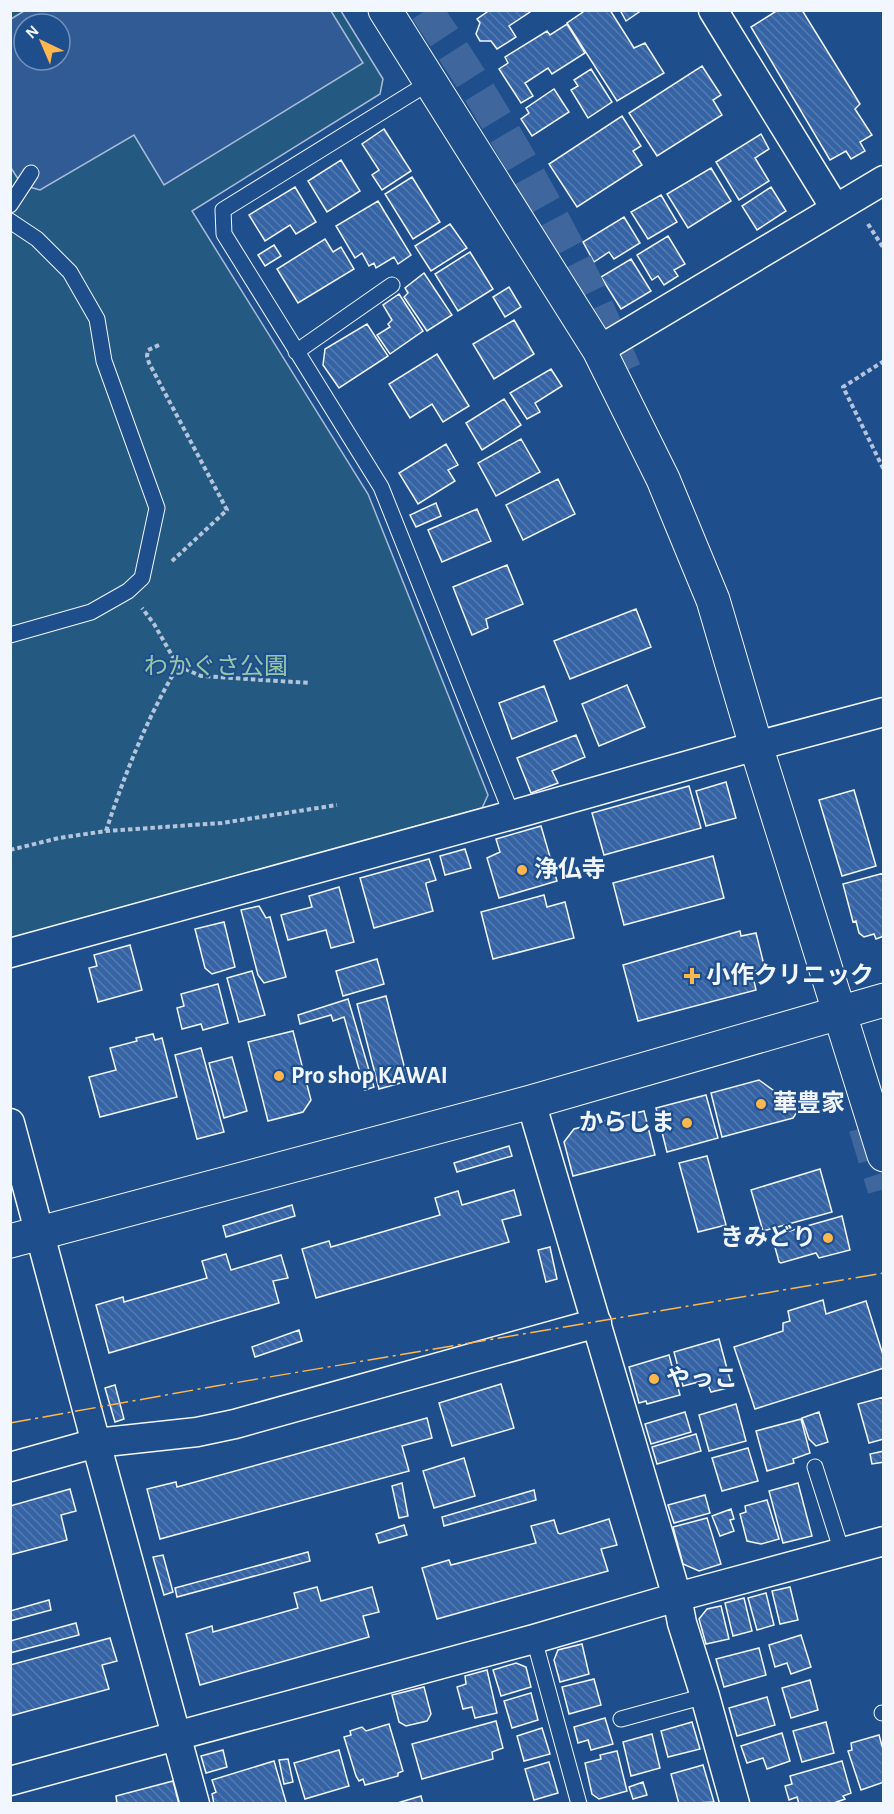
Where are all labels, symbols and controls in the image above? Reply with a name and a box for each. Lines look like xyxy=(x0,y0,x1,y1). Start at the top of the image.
north arrow xyxy=(12,12,72,72)
text: N xyxy=(23,22,42,42)
park label: わかぐさ公園 xyxy=(144,654,288,679)
place label: 浄仏寺 xyxy=(534,856,606,882)
marker: 浄仏寺 xyxy=(515,863,529,877)
place label: 小作クリニック xyxy=(706,962,874,988)
marker: 小作クリニック xyxy=(683,967,701,985)
place label: Pro shop KAWAI xyxy=(291,1064,448,1088)
marker: Pro shop KAWAI xyxy=(272,1069,286,1083)
place label: 華豊家 xyxy=(773,1090,845,1116)
marker: 華豊家 xyxy=(754,1097,768,1111)
place label: からしま xyxy=(579,1110,675,1135)
marker: からしま xyxy=(680,1116,694,1130)
place label: きみどり xyxy=(720,1224,816,1250)
marker: きみどり xyxy=(821,1231,835,1245)
place label: やっこ xyxy=(666,1366,738,1391)
marker: やっこ xyxy=(647,1372,661,1386)

